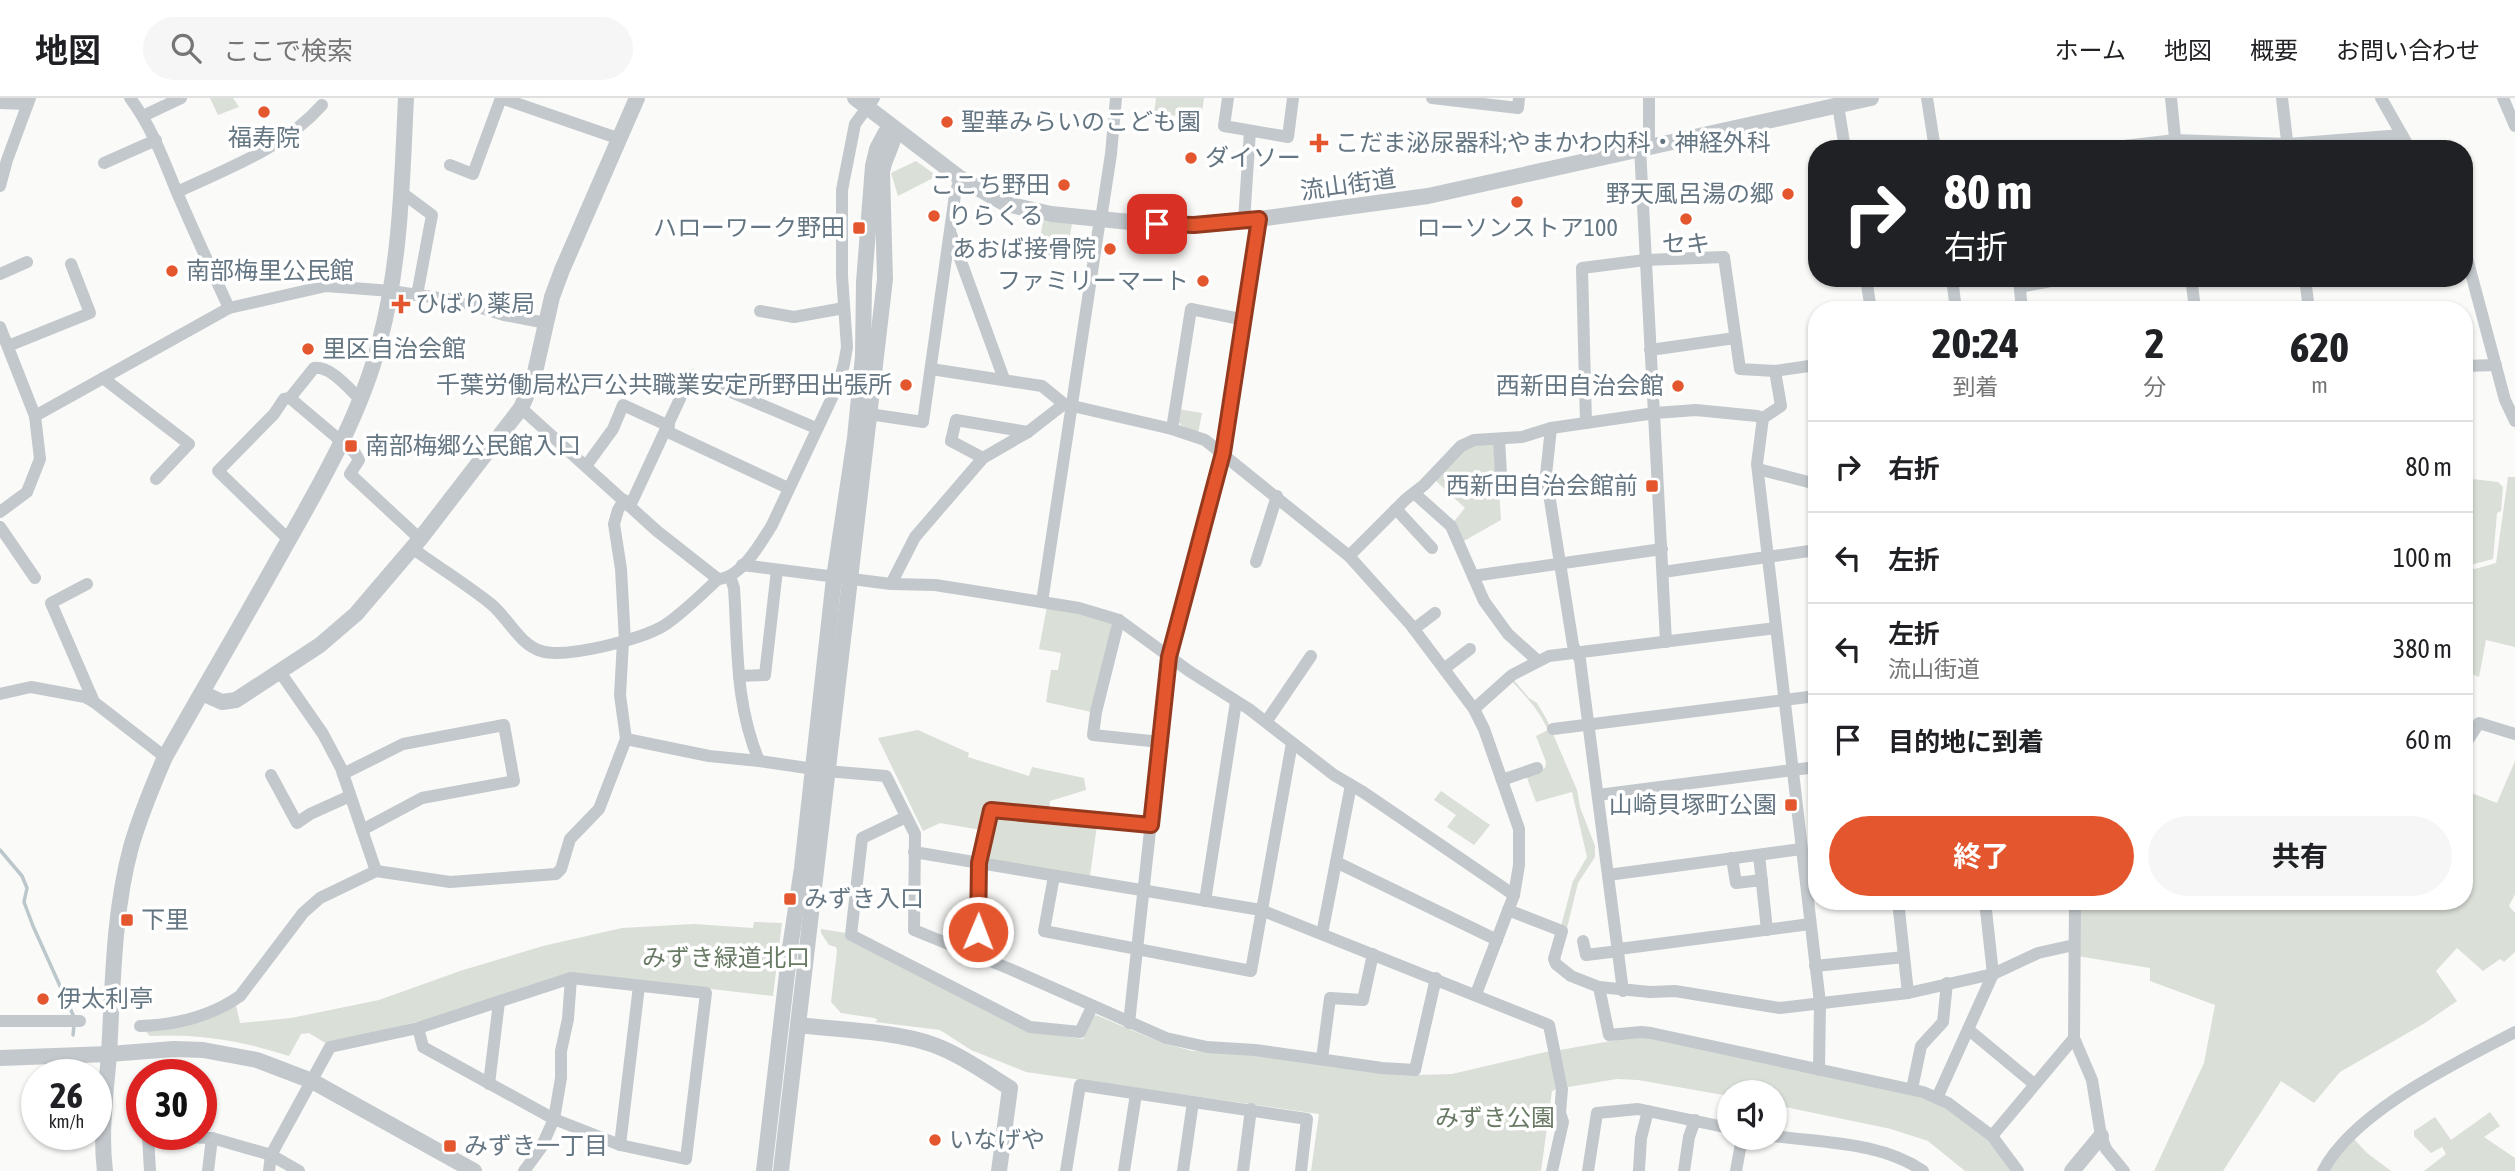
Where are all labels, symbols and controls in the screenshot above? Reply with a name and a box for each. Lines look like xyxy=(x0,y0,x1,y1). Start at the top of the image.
search box xyxy=(143,17,633,80)
icon: search xyxy=(167,29,205,67)
text: 地図 xyxy=(35,31,101,69)
text: ここで検索 xyxy=(223,36,353,66)
text: ホーム xyxy=(2055,37,2126,64)
text: 地図 xyxy=(2164,37,2212,64)
text: 概要 xyxy=(2250,37,2298,64)
text: お問い合わせ xyxy=(2336,37,2480,64)
marker: 福寿院 xyxy=(256,104,272,120)
place label: 聖華みらいのこども園 xyxy=(961,108,1201,135)
marker: 聖華みらいのこども園 xyxy=(939,114,955,130)
place label: 福寿院 xyxy=(228,124,300,151)
place label: こだま泌尿器科;やまかわ内科・神経外科 xyxy=(1335,129,1771,156)
marker: こだま泌尿器科;やまかわ内科・神経外科 xyxy=(1309,133,1329,153)
place label: ダイソー xyxy=(1205,144,1301,171)
marker: ダイソー xyxy=(1183,150,1199,166)
text: 80 m xyxy=(1944,163,2032,219)
street label: 流山街道 xyxy=(1299,164,1397,205)
icon: right xyxy=(1829,168,1920,259)
place label: ここち野田 xyxy=(930,171,1050,198)
marker: ここち野田 xyxy=(1056,177,1072,193)
place label: 野天風呂湯の郷 xyxy=(1606,180,1774,207)
marker: 野天風呂湯の郷 xyxy=(1780,186,1796,202)
pin xyxy=(1127,194,1187,254)
marker: ローソンストア100 xyxy=(1509,194,1525,210)
place label: りらくる xyxy=(948,202,1044,229)
icon: arrive xyxy=(1138,205,1176,243)
marker: りらくる xyxy=(926,208,942,224)
marker: セキ xyxy=(1678,211,1694,227)
place label: ハローワーク野田 xyxy=(653,214,845,241)
place label: ローソンストア100 xyxy=(1416,214,1618,241)
marker: ハローワーク野田 xyxy=(851,220,867,236)
text: 右折 xyxy=(1944,228,2008,265)
place label: セキ xyxy=(1662,230,1710,257)
place label: あおば接骨院 xyxy=(952,235,1096,262)
marker: あおば接骨院 xyxy=(1102,241,1118,257)
place label: 南部梅里公民館 xyxy=(186,257,354,284)
marker: 南部梅里公民館 xyxy=(164,263,180,279)
place label: ファミリーマート xyxy=(997,267,1189,294)
marker: ファミリーマート xyxy=(1195,273,1211,289)
place label: ひばり薬局 xyxy=(415,290,535,317)
marker: ひばり薬局 xyxy=(393,296,409,312)
text: 20:24 xyxy=(1932,319,2019,367)
text: 2 xyxy=(2145,319,2164,367)
text: 620 xyxy=(2290,323,2349,371)
place label: 里区自治会館 xyxy=(322,335,466,362)
marker: 里区自治会館 xyxy=(300,341,316,357)
place label: 千葉労働局松戸公共職業安定所野田出張所 xyxy=(436,371,892,398)
place label: 西新田自治会館 xyxy=(1496,372,1664,399)
text: m xyxy=(2311,372,2328,398)
text: 到着 xyxy=(1953,374,1999,400)
text: 分 xyxy=(2143,374,2166,400)
marker: 千葉労働局松戸公共職業安定所野田出張所 xyxy=(898,377,914,393)
marker: 西新田自治会館 xyxy=(1670,378,1686,394)
place label: 南部梅郷公民館入口 xyxy=(365,432,581,459)
marker: 南部梅郷公民館入口 xyxy=(343,438,359,454)
icon: right xyxy=(1829,448,1867,486)
text: 80 m xyxy=(2405,452,2452,482)
text: 右折 xyxy=(1888,454,1940,484)
place label: 西新田自治会館前 xyxy=(1446,472,1638,499)
marker: 西新田自治会館前 xyxy=(1644,478,1660,494)
icon: left xyxy=(1829,539,1867,577)
text: 100 m xyxy=(2393,543,2452,573)
text: 左折 xyxy=(1888,545,1940,575)
text: 左折 xyxy=(1888,619,1940,649)
icon: left xyxy=(1829,630,1867,668)
text: 380 m xyxy=(2393,634,2452,664)
text: 流山街道 xyxy=(1888,656,1980,682)
icon: arrive xyxy=(1829,721,1867,759)
text: 60 m xyxy=(2405,725,2452,755)
text: 目的地に到着 xyxy=(1888,727,2044,757)
place label: 山崎貝塚町公園 xyxy=(1609,791,1777,818)
marker: 山崎貝塚町公園 xyxy=(1783,797,1799,813)
button: 終了 xyxy=(1829,816,2134,896)
button: 共有 xyxy=(2148,816,2452,896)
place label: みずき入口 xyxy=(804,885,924,912)
marker: みずき入口 xyxy=(782,891,798,907)
position arrow xyxy=(941,895,1015,969)
place label: 下里 xyxy=(141,906,189,933)
marker: 下里 xyxy=(119,912,135,928)
park label: みずき緑道北口 xyxy=(642,944,810,971)
place label: 伊太利亭 xyxy=(57,985,153,1012)
marker: 伊太利亭 xyxy=(35,991,51,1007)
speed limit sign: 30 xyxy=(126,1059,217,1150)
text: 26 xyxy=(50,1075,83,1115)
map controls xyxy=(1717,1080,1787,1150)
button: sound xyxy=(1717,1080,1787,1150)
park label: みずき公園 xyxy=(1435,1104,1555,1131)
text: km/h xyxy=(49,1111,84,1132)
place label: いなげや xyxy=(949,1126,1045,1153)
place label: みずき一丁目 xyxy=(464,1132,608,1159)
marker: いなげや xyxy=(927,1132,943,1148)
marker: みずき一丁目 xyxy=(442,1138,458,1154)

